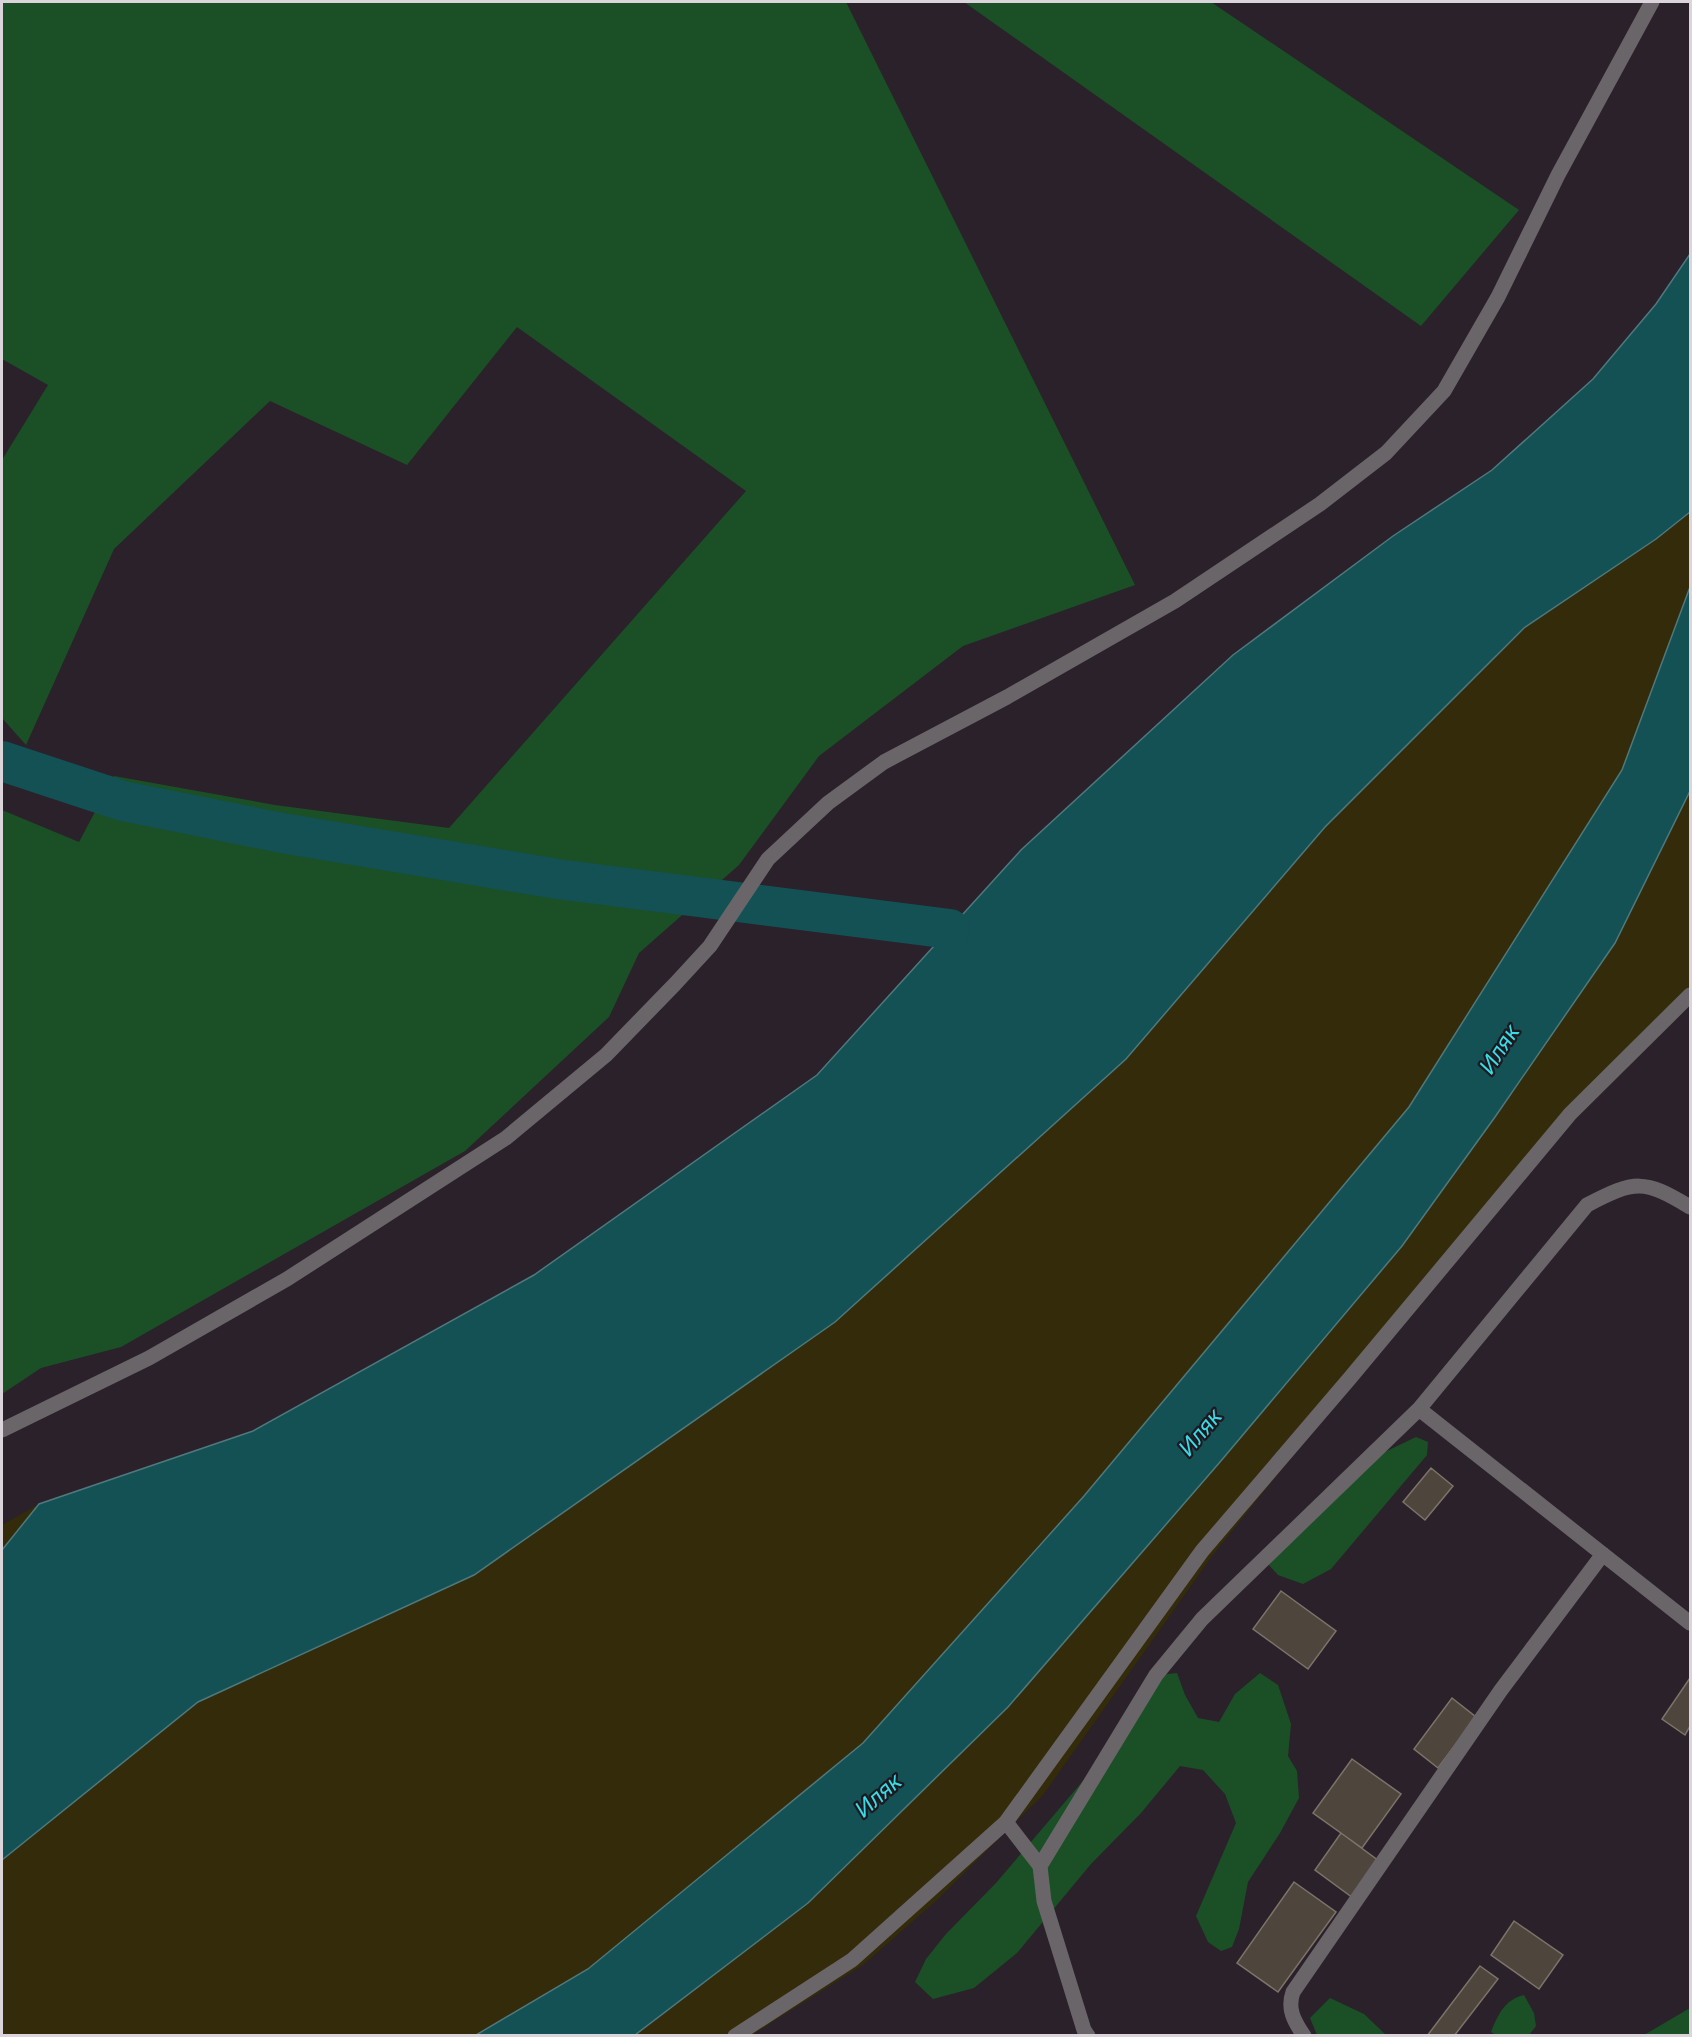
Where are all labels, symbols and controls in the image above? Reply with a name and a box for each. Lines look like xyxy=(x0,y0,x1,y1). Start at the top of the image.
water label: Иляк xyxy=(1474,1019,1525,1078)
water label: Иляк xyxy=(1173,1402,1228,1461)
water label: Иляк xyxy=(849,1767,907,1822)

